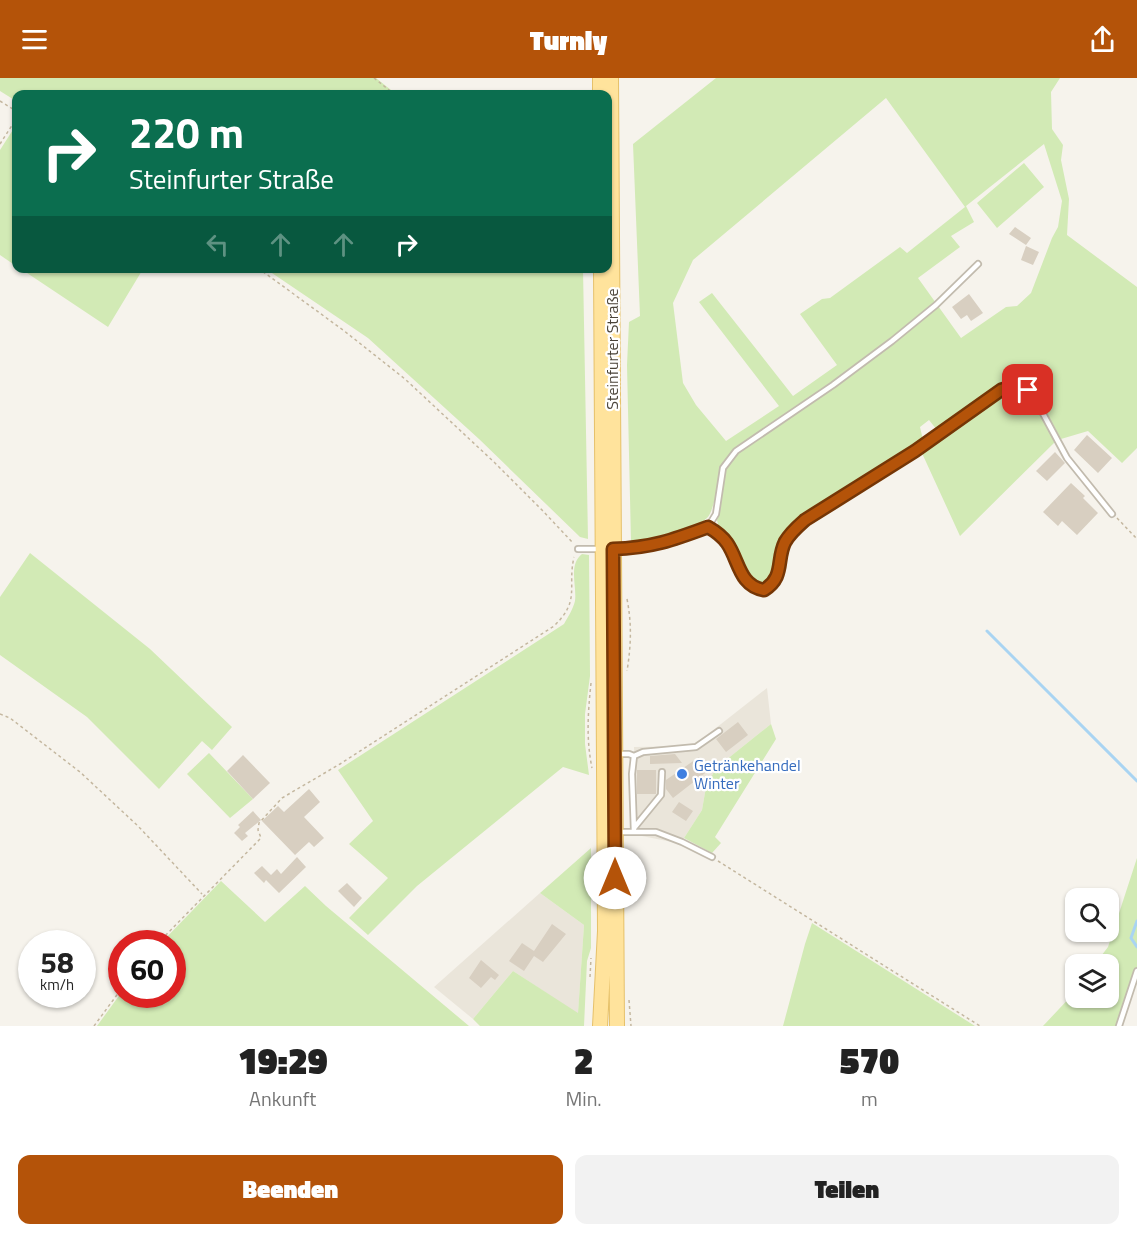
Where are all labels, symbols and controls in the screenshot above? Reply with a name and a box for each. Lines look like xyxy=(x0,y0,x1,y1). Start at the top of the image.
text: Turnly xyxy=(530,19,607,60)
icon: menu xyxy=(18,23,51,56)
icon: share xyxy=(1086,23,1119,56)
text: 220 m xyxy=(129,100,244,164)
icon: right xyxy=(30,114,108,192)
text: Steinfurter Straße xyxy=(129,158,334,199)
icon: left xyxy=(201,228,234,261)
icon: ahead xyxy=(264,228,297,261)
icon: ahead xyxy=(327,228,360,261)
icon: right xyxy=(390,228,423,261)
street label: Steinfurter Straße xyxy=(600,288,624,410)
pin xyxy=(1002,364,1053,415)
icon: arrive xyxy=(1011,373,1044,406)
place label: Getränkehandel Winter xyxy=(694,753,801,795)
marker: Getränkehandel Winter xyxy=(675,767,689,781)
position arrow xyxy=(583,846,647,910)
map controls xyxy=(1065,888,1119,1008)
button: search xyxy=(1065,888,1119,942)
speed limit sign: 60 xyxy=(108,930,186,1008)
text: 58 xyxy=(40,939,74,985)
button: layers xyxy=(1065,954,1119,1008)
text: km/h xyxy=(40,973,74,996)
text: 19:29 xyxy=(238,1033,328,1088)
text: 2 xyxy=(574,1033,593,1088)
text: 570 xyxy=(840,1033,899,1088)
text: Ankunft xyxy=(249,1083,316,1114)
text: Min. xyxy=(565,1083,602,1114)
text: m xyxy=(861,1083,878,1114)
button: Beenden xyxy=(18,1155,563,1224)
button: Teilen xyxy=(575,1155,1119,1224)

